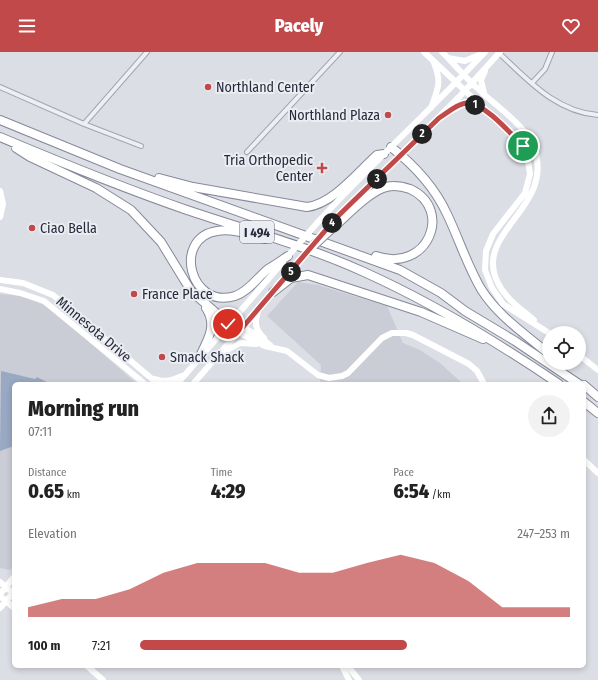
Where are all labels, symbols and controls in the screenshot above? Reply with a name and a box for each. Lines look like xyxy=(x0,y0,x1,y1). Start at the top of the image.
icon: menu xyxy=(16,15,38,37)
text: Pacely xyxy=(275,15,323,37)
icon: heart xyxy=(560,15,582,37)
place label: Northland Center xyxy=(216,79,315,96)
marker: Northland Center xyxy=(203,82,213,92)
pin: 1 xyxy=(465,95,485,115)
text: 1 xyxy=(473,98,477,111)
place label: Northland Plaza xyxy=(289,107,380,124)
marker: Northland Plaza xyxy=(383,110,393,120)
pin: 2 xyxy=(412,124,432,144)
text: 2 xyxy=(419,127,425,140)
pin xyxy=(506,129,540,163)
icon: arrive xyxy=(512,135,534,157)
place label: Tria Orthopedic Center xyxy=(224,152,313,185)
marker: Tria Orthopedic Center xyxy=(316,162,328,174)
pin: 3 xyxy=(367,169,387,189)
text: 3 xyxy=(374,172,380,185)
pin: 4 xyxy=(322,213,342,233)
text: 4 xyxy=(329,216,335,229)
place label: Ciao Bella xyxy=(40,220,97,237)
road number: I 494 xyxy=(240,221,274,243)
marker: Ciao Bella xyxy=(27,223,37,233)
pin: 5 xyxy=(281,262,301,282)
text: 5 xyxy=(288,265,294,278)
place label: France Place xyxy=(142,286,213,303)
marker: France Place xyxy=(129,289,139,299)
street label: Minnesota Drive xyxy=(53,293,135,366)
pin xyxy=(211,307,245,341)
icon: check xyxy=(217,313,239,335)
map controls xyxy=(542,326,586,370)
button: locate xyxy=(542,326,586,370)
place label: Smack Shack xyxy=(170,349,245,366)
marker: Smack Shack xyxy=(157,352,167,362)
text: Morning run xyxy=(28,395,139,422)
button: share xyxy=(528,395,570,437)
text: 07:11 xyxy=(28,424,52,439)
text: Distance xyxy=(28,466,67,479)
text: Time xyxy=(211,466,232,479)
text: Pace xyxy=(393,466,414,479)
text: 0.65 xyxy=(28,479,64,503)
text: 4:29 xyxy=(211,479,246,503)
text: 6:54 xyxy=(393,479,429,503)
text: km xyxy=(64,488,80,501)
text: /km xyxy=(429,488,451,501)
text: Elevation xyxy=(28,526,77,541)
text: 247–253 m xyxy=(517,526,570,541)
text: 100 m xyxy=(28,638,60,653)
text: 7:21 xyxy=(92,638,111,653)

